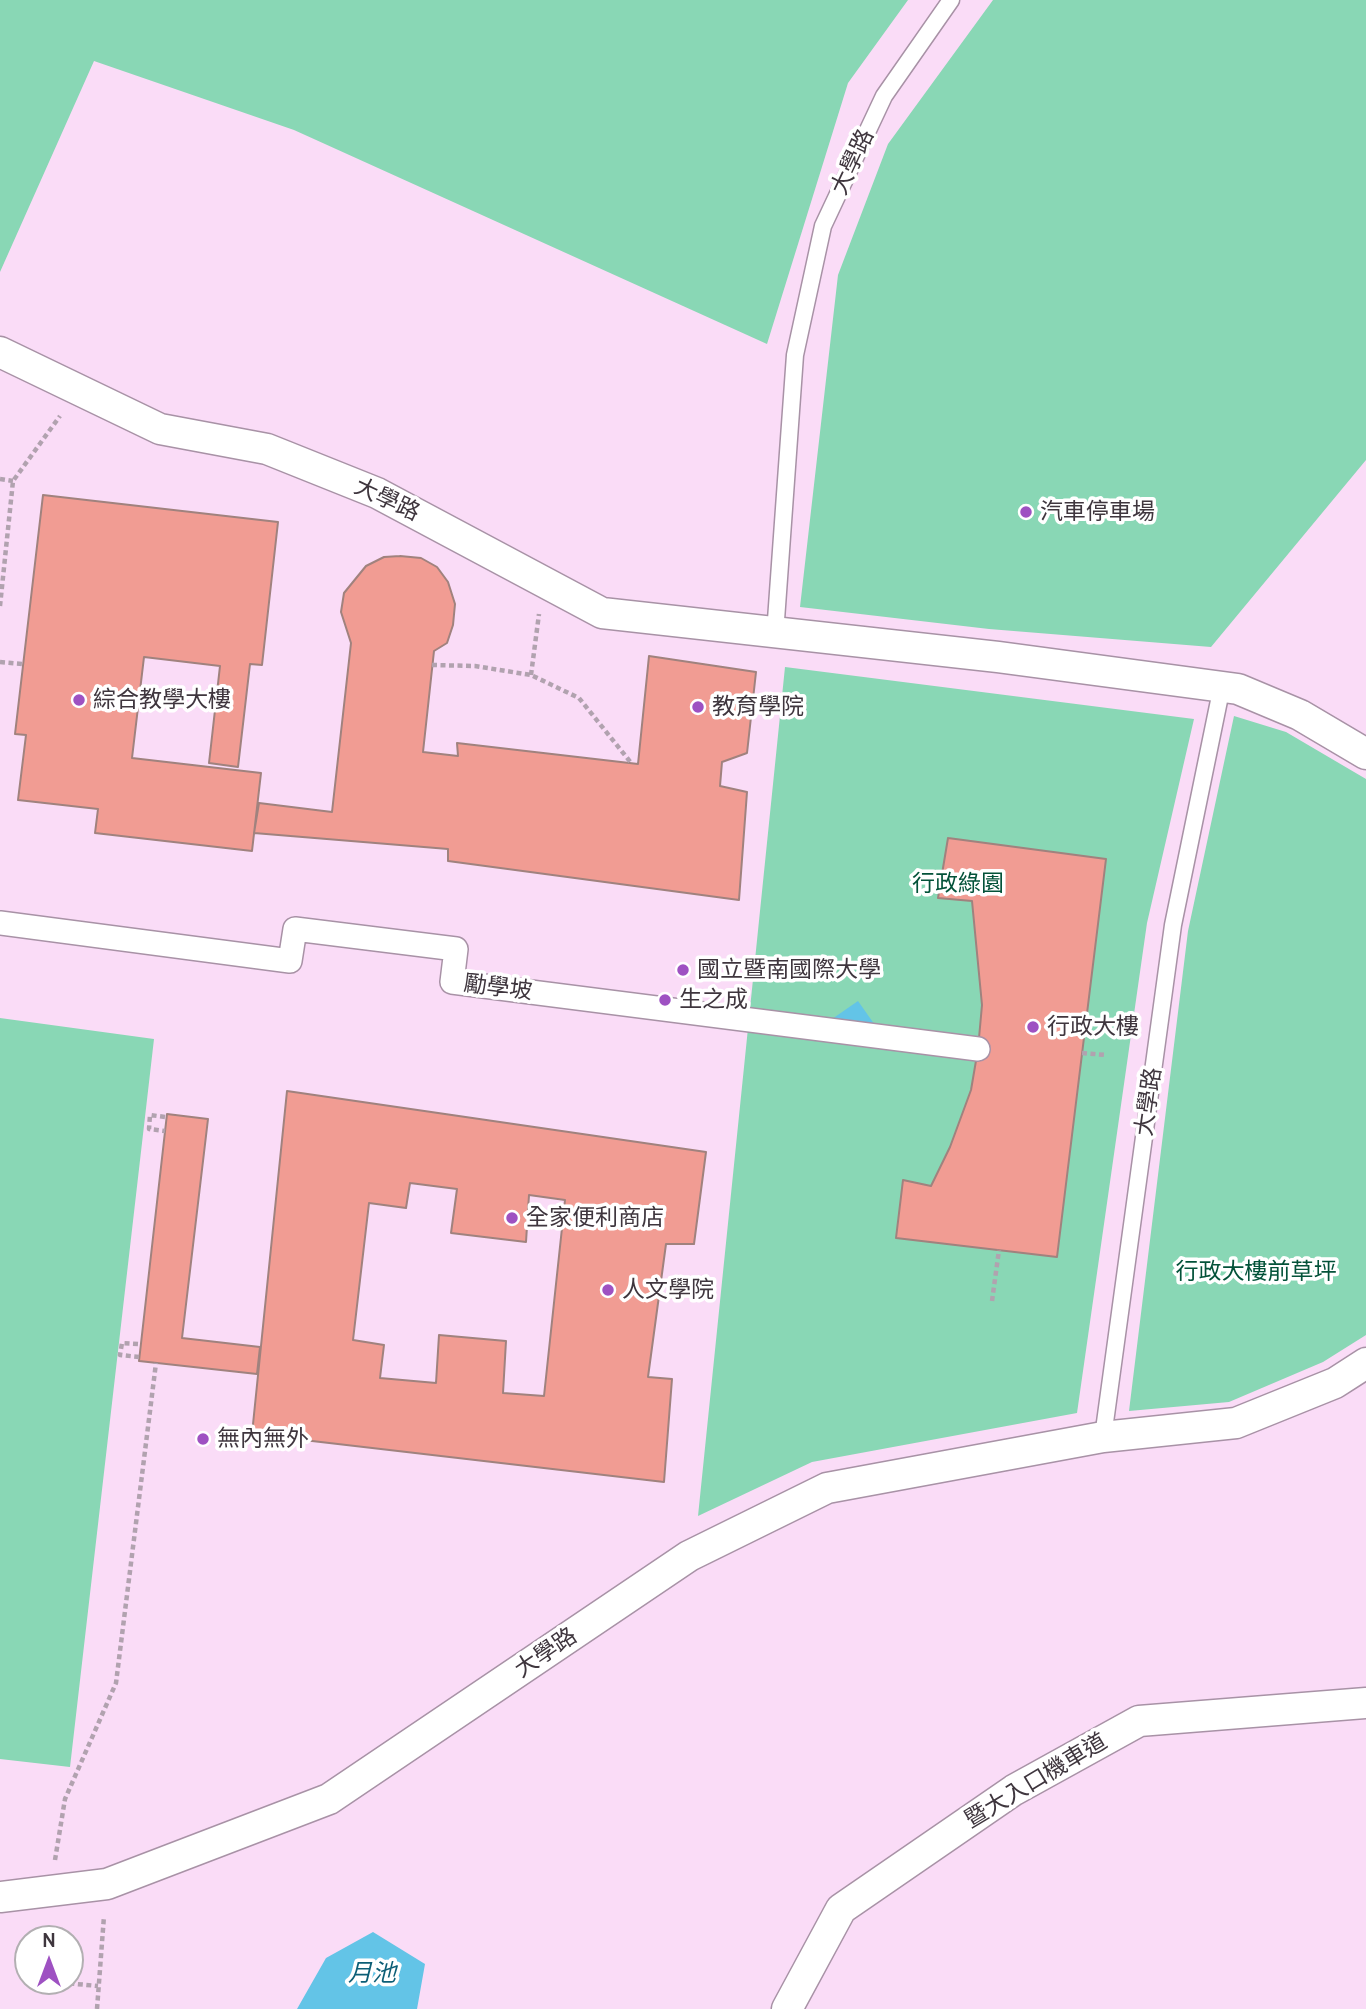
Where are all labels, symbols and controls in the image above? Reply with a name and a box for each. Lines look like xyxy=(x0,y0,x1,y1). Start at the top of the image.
street label: 大學路 xyxy=(826,125,880,199)
street label: 大學路 xyxy=(350,473,424,527)
place label: 汽車停車場 xyxy=(1040,498,1155,526)
marker: 汽車停車場 xyxy=(1018,504,1034,520)
place label: 綜合教學大樓 xyxy=(93,686,231,714)
marker: 綜合教學大樓 xyxy=(71,692,87,708)
place label: 教育學院 xyxy=(712,693,804,721)
marker: 教育學院 xyxy=(690,699,706,715)
park label: 行政綠園 xyxy=(912,870,1004,898)
place label: 國立暨南國際大學 xyxy=(697,956,881,984)
marker: 國立暨南國際大學 xyxy=(675,962,691,978)
street label: 勵學坡 xyxy=(462,970,534,1006)
place label: 生之成 xyxy=(679,986,748,1014)
marker: 生之成 xyxy=(657,992,673,1008)
place label: 行政大樓 xyxy=(1047,1013,1139,1041)
marker: 行政大樓 xyxy=(1025,1019,1041,1035)
street label: 大學路 xyxy=(1131,1066,1167,1138)
place label: 全家便利商店 xyxy=(526,1204,664,1232)
marker: 全家便利商店 xyxy=(504,1210,520,1226)
park label: 行政大樓前草坪 xyxy=(1176,1258,1336,1286)
place label: 人文學院 xyxy=(622,1276,714,1304)
marker: 人文學院 xyxy=(600,1282,616,1298)
place label: 無內無外 xyxy=(217,1425,309,1453)
marker: 無內無外 xyxy=(195,1431,211,1447)
street label: 大學路 xyxy=(510,1622,582,1684)
street label: 暨大入口機車道 xyxy=(960,1728,1112,1834)
north arrow xyxy=(14,1925,84,1995)
text: N xyxy=(42,1929,56,1952)
water label: 月池 xyxy=(348,1960,396,1988)

